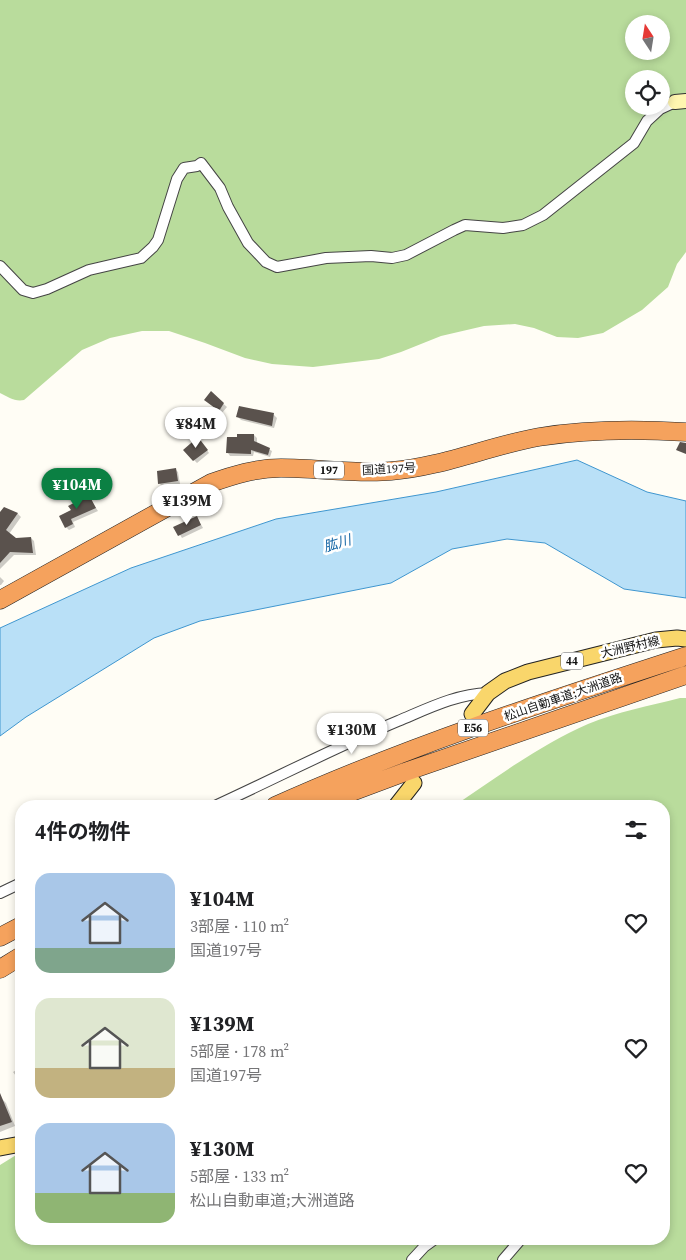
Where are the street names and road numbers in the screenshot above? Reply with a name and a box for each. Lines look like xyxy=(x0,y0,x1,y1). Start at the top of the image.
street label: 国道197号 xyxy=(362,460,416,478)
road number: 197 xyxy=(314,462,344,478)
street label: 大洲野村線 xyxy=(599,632,661,662)
road number: 44 xyxy=(561,652,583,669)
street label: 松山自動車道;大洲道路 xyxy=(502,669,624,725)
road number: E56 xyxy=(458,720,488,736)

